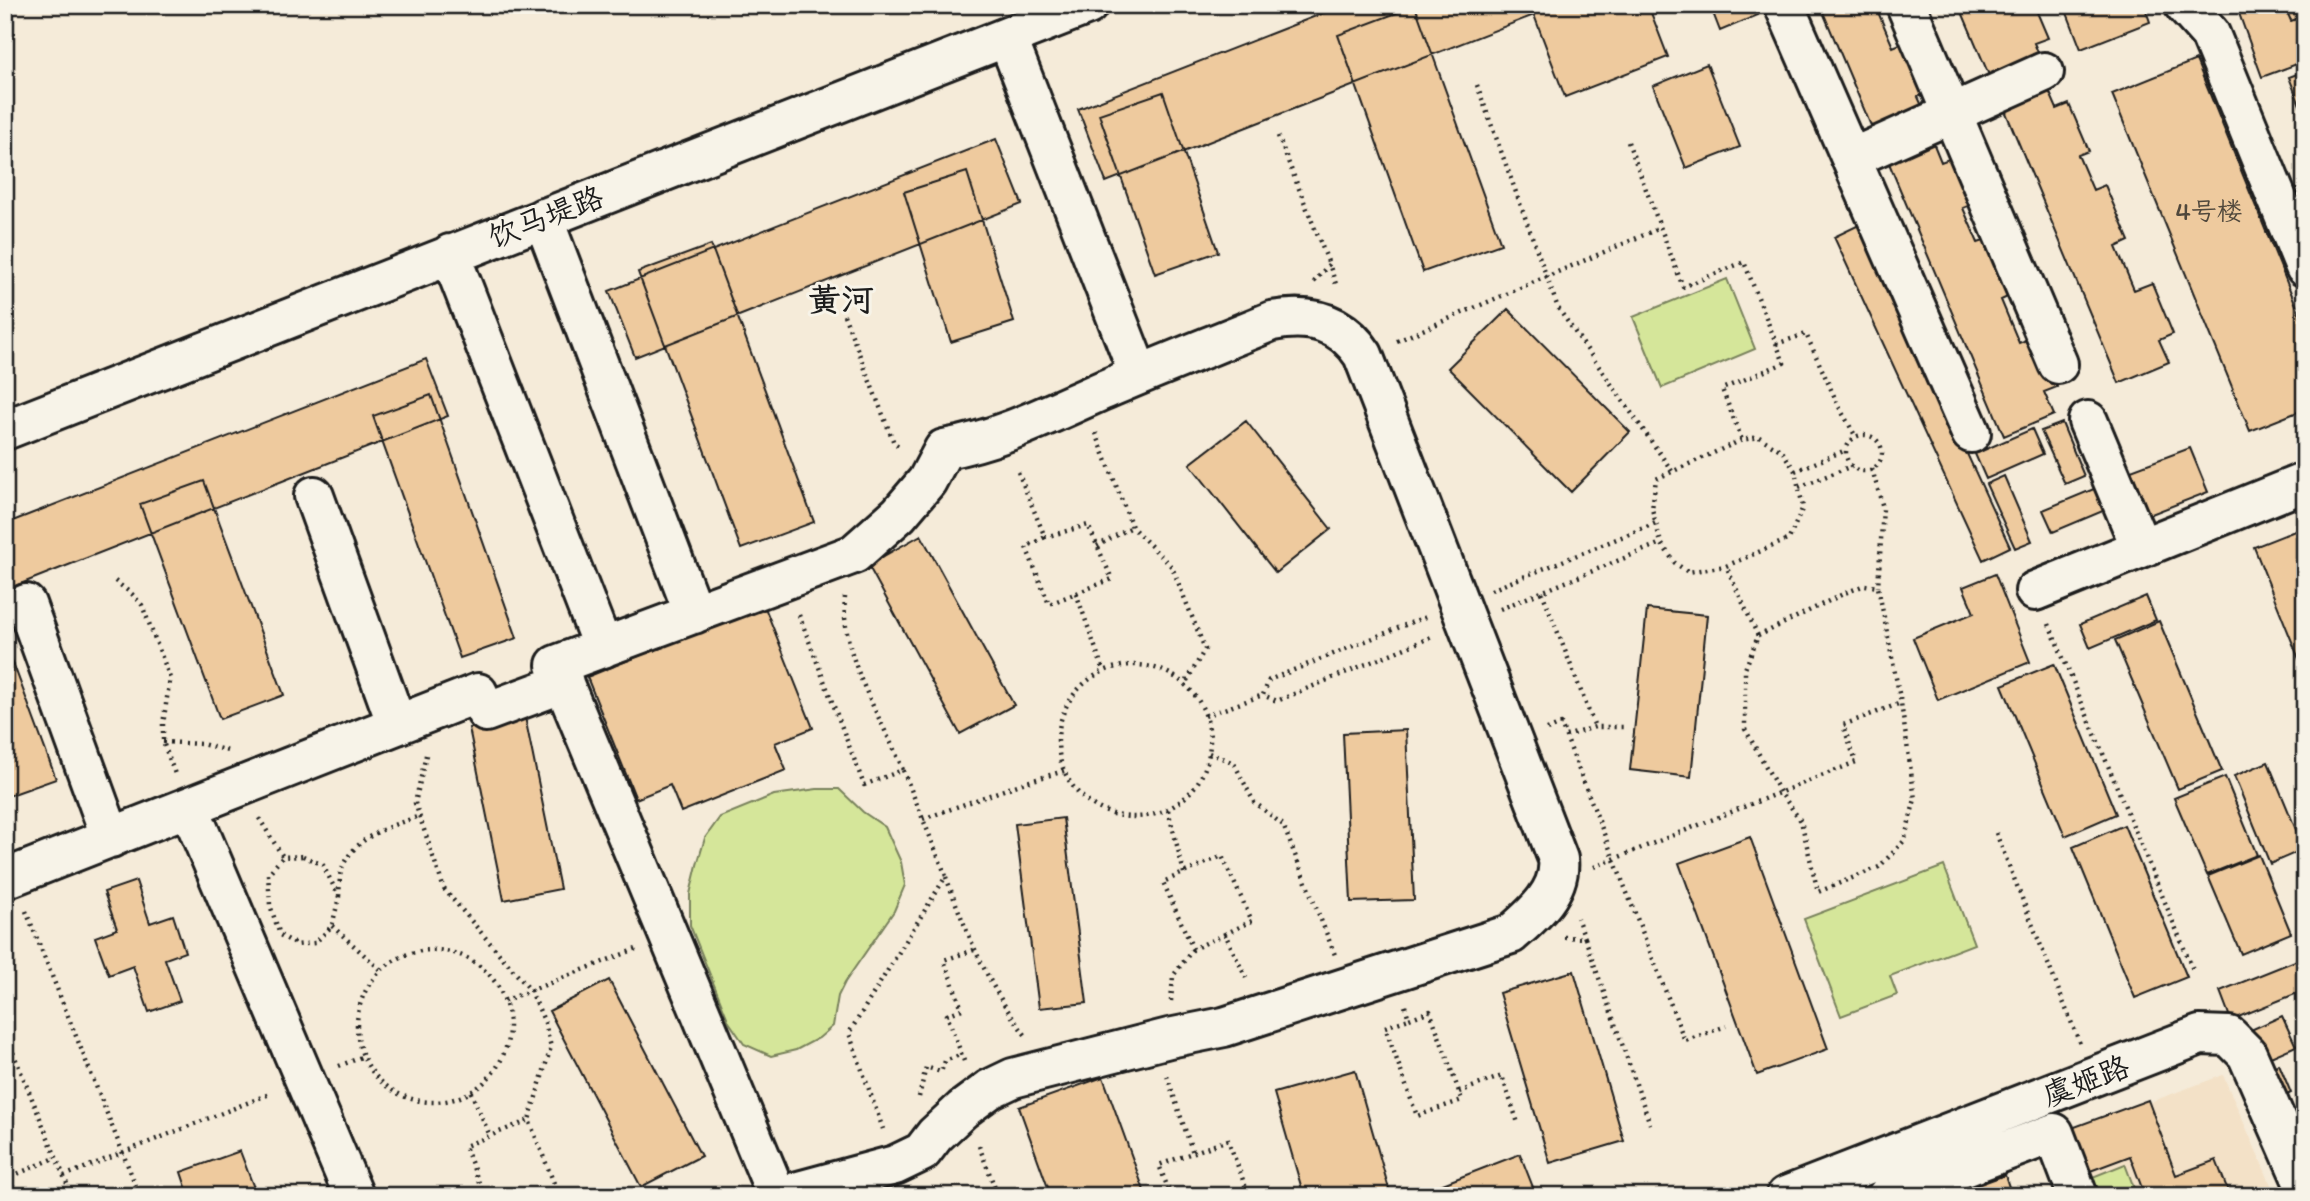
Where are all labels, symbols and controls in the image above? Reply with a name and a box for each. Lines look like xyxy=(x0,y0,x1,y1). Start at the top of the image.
street label: 饮马堤路 xyxy=(483,178,608,255)
house number: 4号楼 xyxy=(2175,195,2243,227)
district label: 黄河 xyxy=(808,280,874,319)
street label: 虞姬路 xyxy=(2037,1047,2134,1114)

